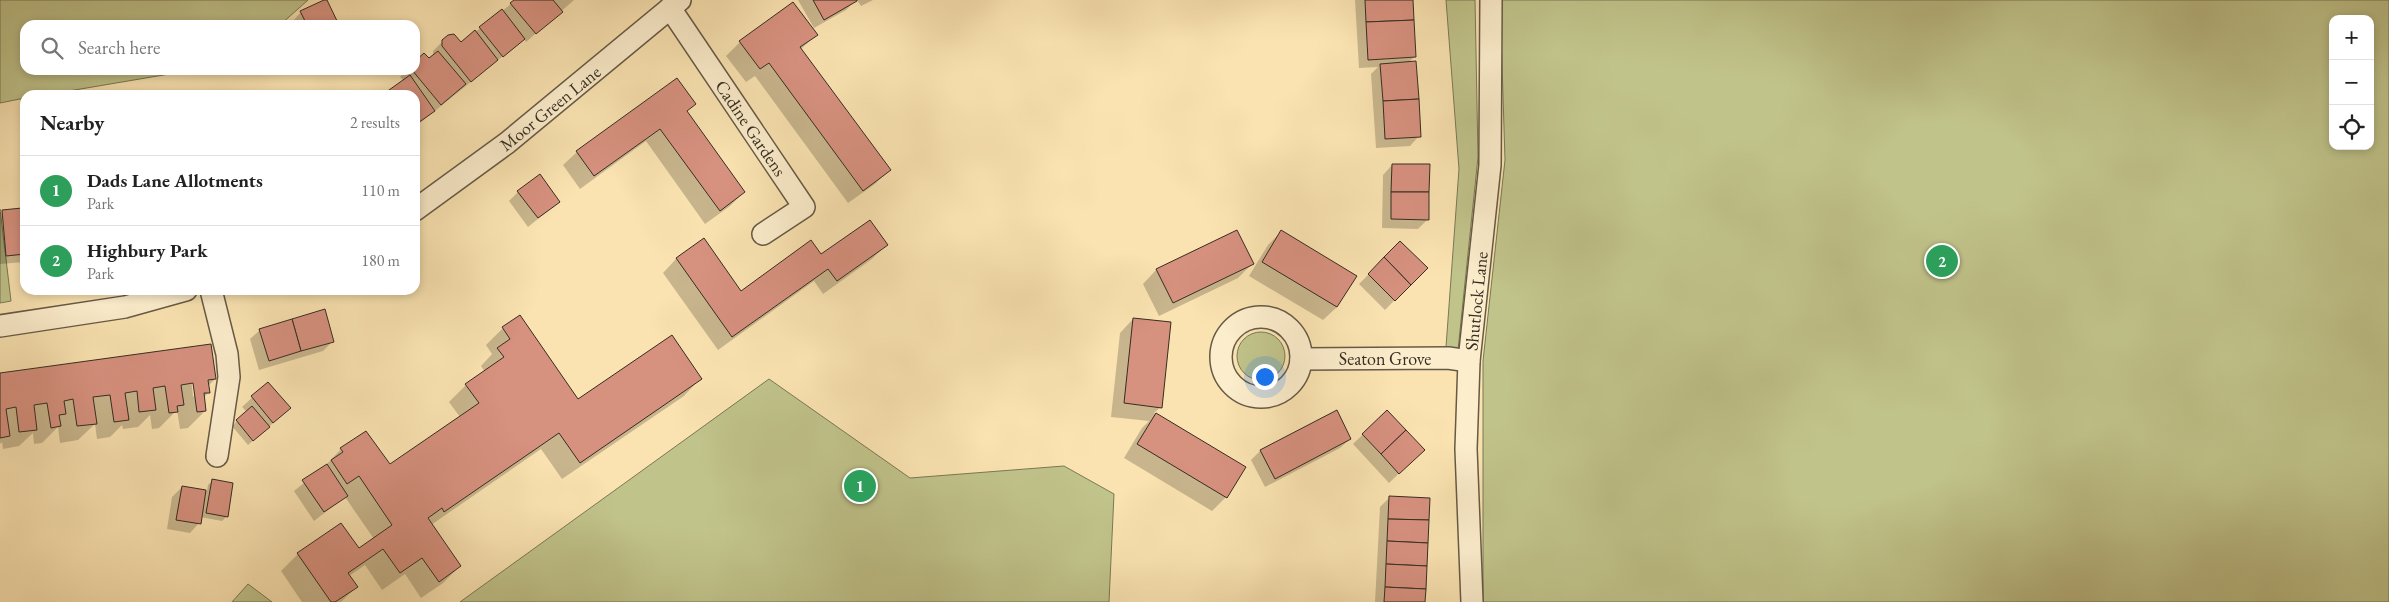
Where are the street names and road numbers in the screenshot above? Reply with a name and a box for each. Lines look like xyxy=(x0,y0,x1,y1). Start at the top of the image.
street label: Moor Green Lane xyxy=(495,60,605,156)
street label: Cadine Gardens xyxy=(710,75,792,181)
street label: Shutlock Lane xyxy=(1459,250,1493,352)
street label: Seaton Grove xyxy=(1339,347,1431,370)

